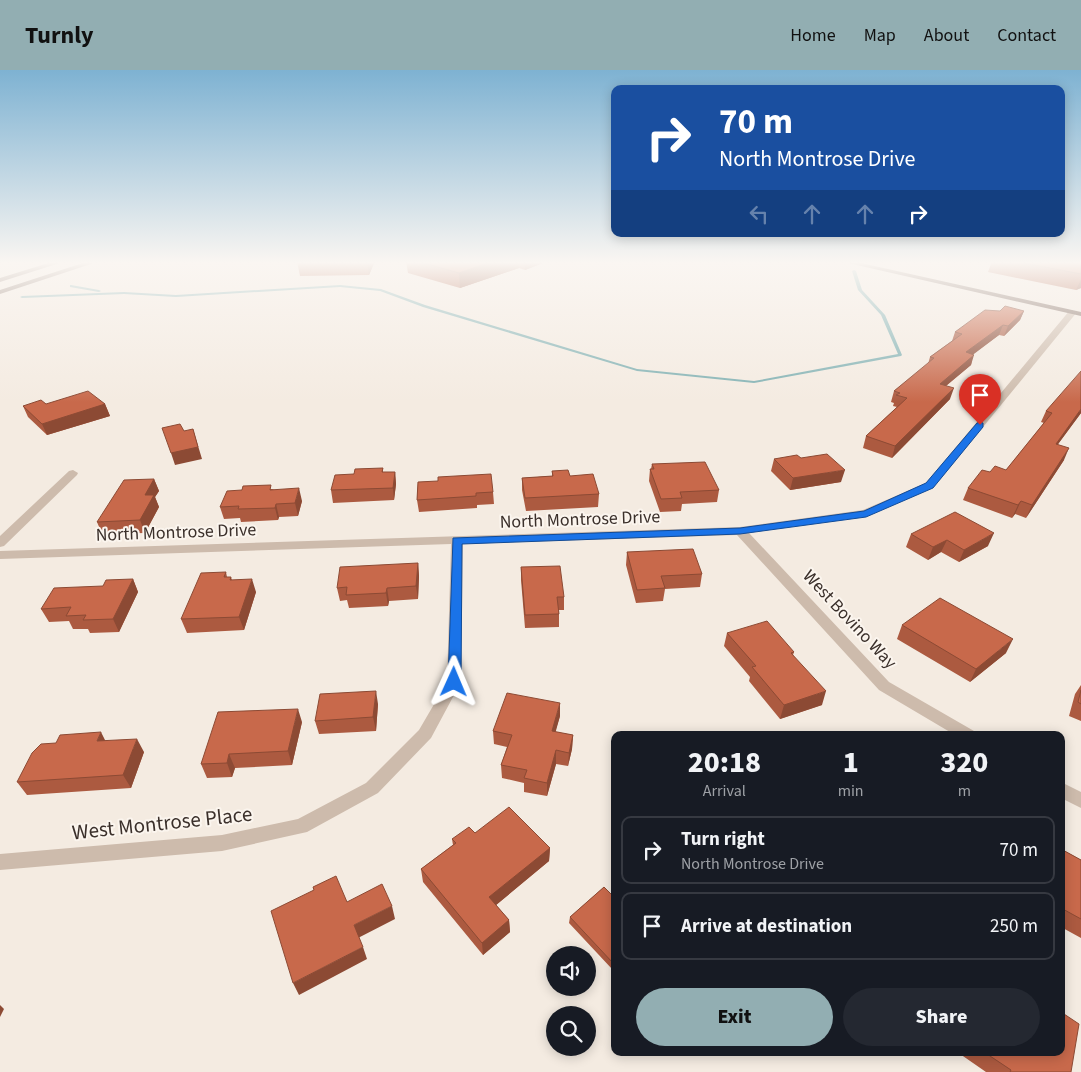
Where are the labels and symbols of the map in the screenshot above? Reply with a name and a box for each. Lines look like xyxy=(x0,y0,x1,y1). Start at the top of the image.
pin xyxy=(959,374,1001,425)
street label: North Montrose Drive xyxy=(499,504,661,535)
street label: North Montrose Drive xyxy=(95,517,257,548)
street label: West Bovino Way xyxy=(797,564,903,675)
position arrow xyxy=(427,655,479,707)
street label: West Montrose Place xyxy=(70,799,254,847)

